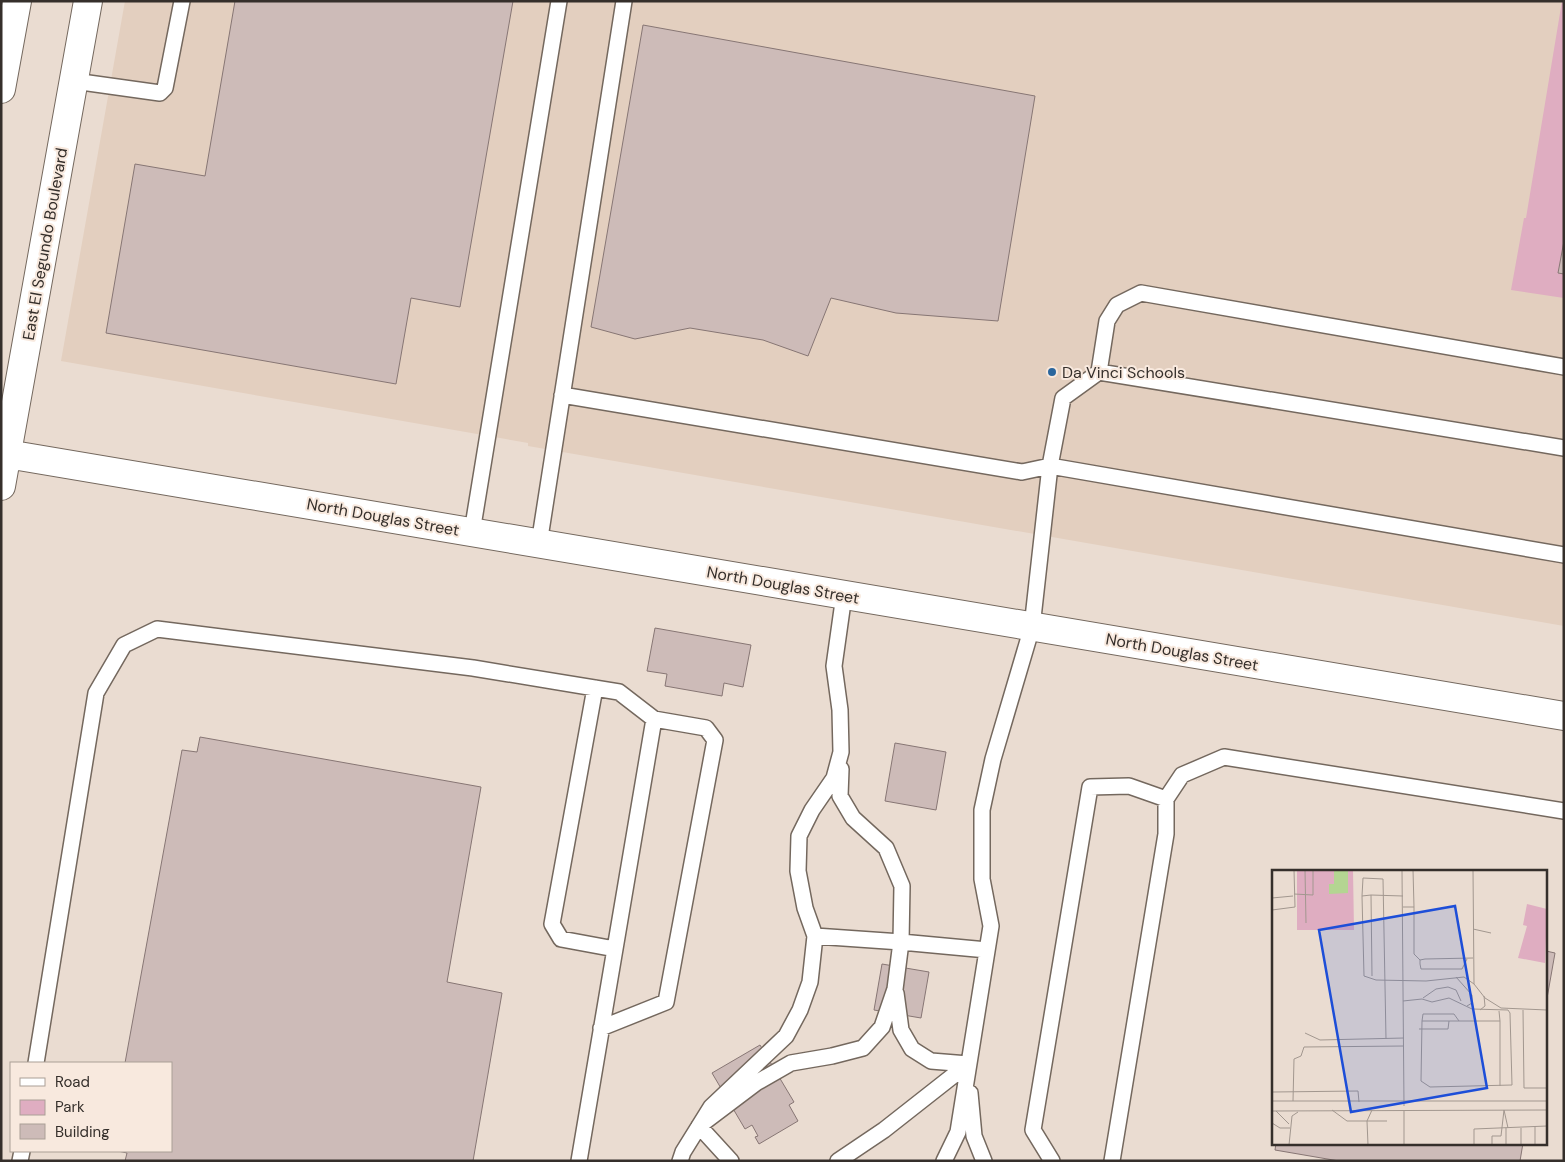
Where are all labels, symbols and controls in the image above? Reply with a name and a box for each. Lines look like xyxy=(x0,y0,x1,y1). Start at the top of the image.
street label: East El Segundo Boulevard xyxy=(18,146,72,342)
place label: Da Vinci Schools xyxy=(1062,362,1185,383)
marker: Da Vinci Schools xyxy=(1046,366,1058,378)
street label: North Douglas Street xyxy=(305,493,461,541)
street label: North Douglas Street xyxy=(705,561,861,609)
street label: North Douglas Street xyxy=(1104,628,1260,676)
inset map xyxy=(1272,870,1548,1144)
legend xyxy=(10,1062,172,1152)
text: Road xyxy=(55,1072,90,1092)
text: Park xyxy=(55,1097,85,1117)
text: Building xyxy=(55,1122,110,1142)

